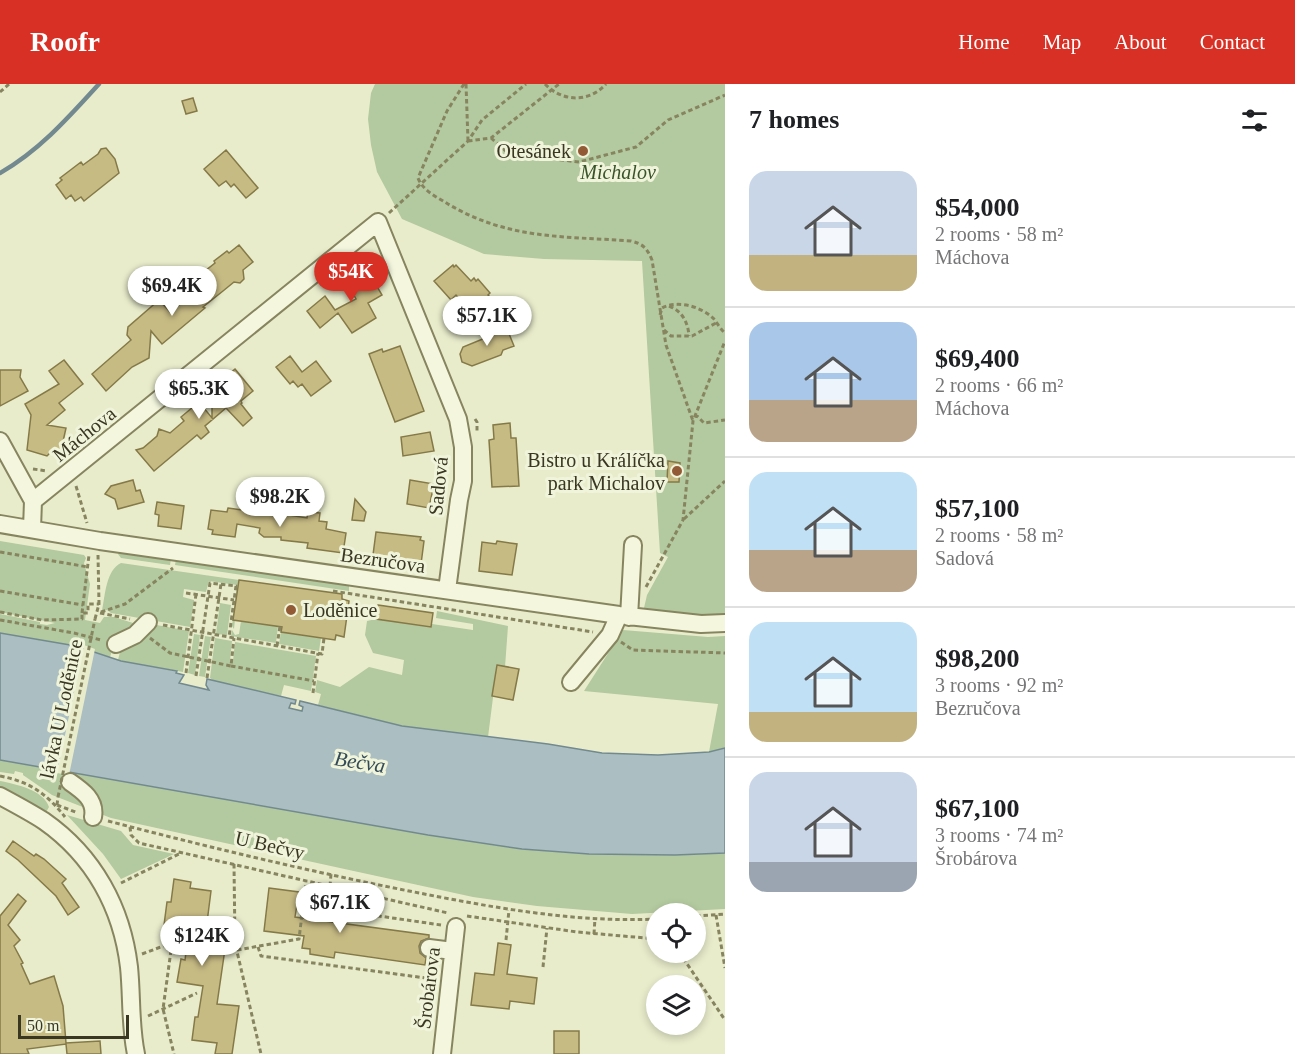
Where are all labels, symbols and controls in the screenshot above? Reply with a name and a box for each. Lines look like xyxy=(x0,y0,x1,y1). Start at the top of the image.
text: Roofr xyxy=(30,26,100,57)
text: Home xyxy=(958,30,1010,54)
text: Map xyxy=(1043,30,1081,54)
text: About xyxy=(1114,30,1167,54)
text: Contact xyxy=(1200,30,1265,54)
icon: filters xyxy=(1238,104,1271,137)
text: 7 homes xyxy=(749,105,839,134)
place label: Otesánek xyxy=(497,140,571,162)
marker: Otesánek xyxy=(576,144,590,158)
park label: Michalov xyxy=(579,161,656,183)
text: $54,000 xyxy=(935,193,1020,222)
icon: home xyxy=(797,195,869,267)
text: 2 rooms · 58 m² xyxy=(935,223,1063,245)
text: Máchova xyxy=(935,246,1009,268)
pin: $54K xyxy=(315,252,387,303)
text: $54K xyxy=(328,260,374,282)
pin: $69.4K xyxy=(123,266,221,317)
text: $69.4K xyxy=(142,274,202,296)
pin: $57.1K xyxy=(438,296,536,347)
text: $57.1K xyxy=(457,304,517,326)
text: $69,400 xyxy=(935,344,1020,373)
icon: home xyxy=(797,346,869,418)
pin: $65.3K xyxy=(150,369,248,420)
text: 2 rooms · 66 m² xyxy=(935,374,1063,396)
text: $65.3K xyxy=(169,377,229,399)
text: Máchova xyxy=(935,397,1009,419)
street label: Máchova xyxy=(48,402,120,466)
place label: Bistro u Králíčka park Michalov xyxy=(527,449,665,495)
street label: Sadová xyxy=(424,455,452,516)
marker: Bistro u Králíčka park Michalov xyxy=(670,464,684,478)
pin: $98.2K xyxy=(231,477,329,528)
text: $98.2K xyxy=(250,485,310,507)
text: $57,100 xyxy=(935,494,1020,523)
icon: home xyxy=(797,496,869,568)
text: 2 rooms · 58 m² xyxy=(935,524,1063,546)
street label: Bezručova xyxy=(339,543,427,577)
text: Sadová xyxy=(935,547,994,569)
place label: Loděnice xyxy=(303,599,378,621)
marker: Loděnice xyxy=(284,603,298,617)
street label: lávka U Loděnice xyxy=(35,637,87,781)
text: $98,200 xyxy=(935,644,1020,673)
icon: home xyxy=(797,646,869,718)
text: 3 rooms · 92 m² xyxy=(935,674,1063,696)
text: Bezručova xyxy=(935,697,1021,719)
water label: Bečva xyxy=(333,746,387,778)
text: $67,100 xyxy=(935,794,1020,823)
icon: home xyxy=(797,796,869,868)
text: 3 rooms · 74 m² xyxy=(935,824,1063,846)
street label: U Bečvy xyxy=(233,826,307,865)
text: Šrobárova xyxy=(935,847,1017,869)
pin: $67.1K xyxy=(291,883,389,934)
text: $67.1K xyxy=(310,891,370,913)
map controls xyxy=(646,903,706,1035)
button: locate xyxy=(646,903,706,963)
pin: $124K xyxy=(160,916,244,967)
text: $124K xyxy=(174,924,230,946)
street label: Šrobárova xyxy=(411,946,444,1030)
button: layers xyxy=(646,975,706,1035)
scale bar xyxy=(18,1012,129,1040)
text: 50 m xyxy=(27,1017,59,1034)

